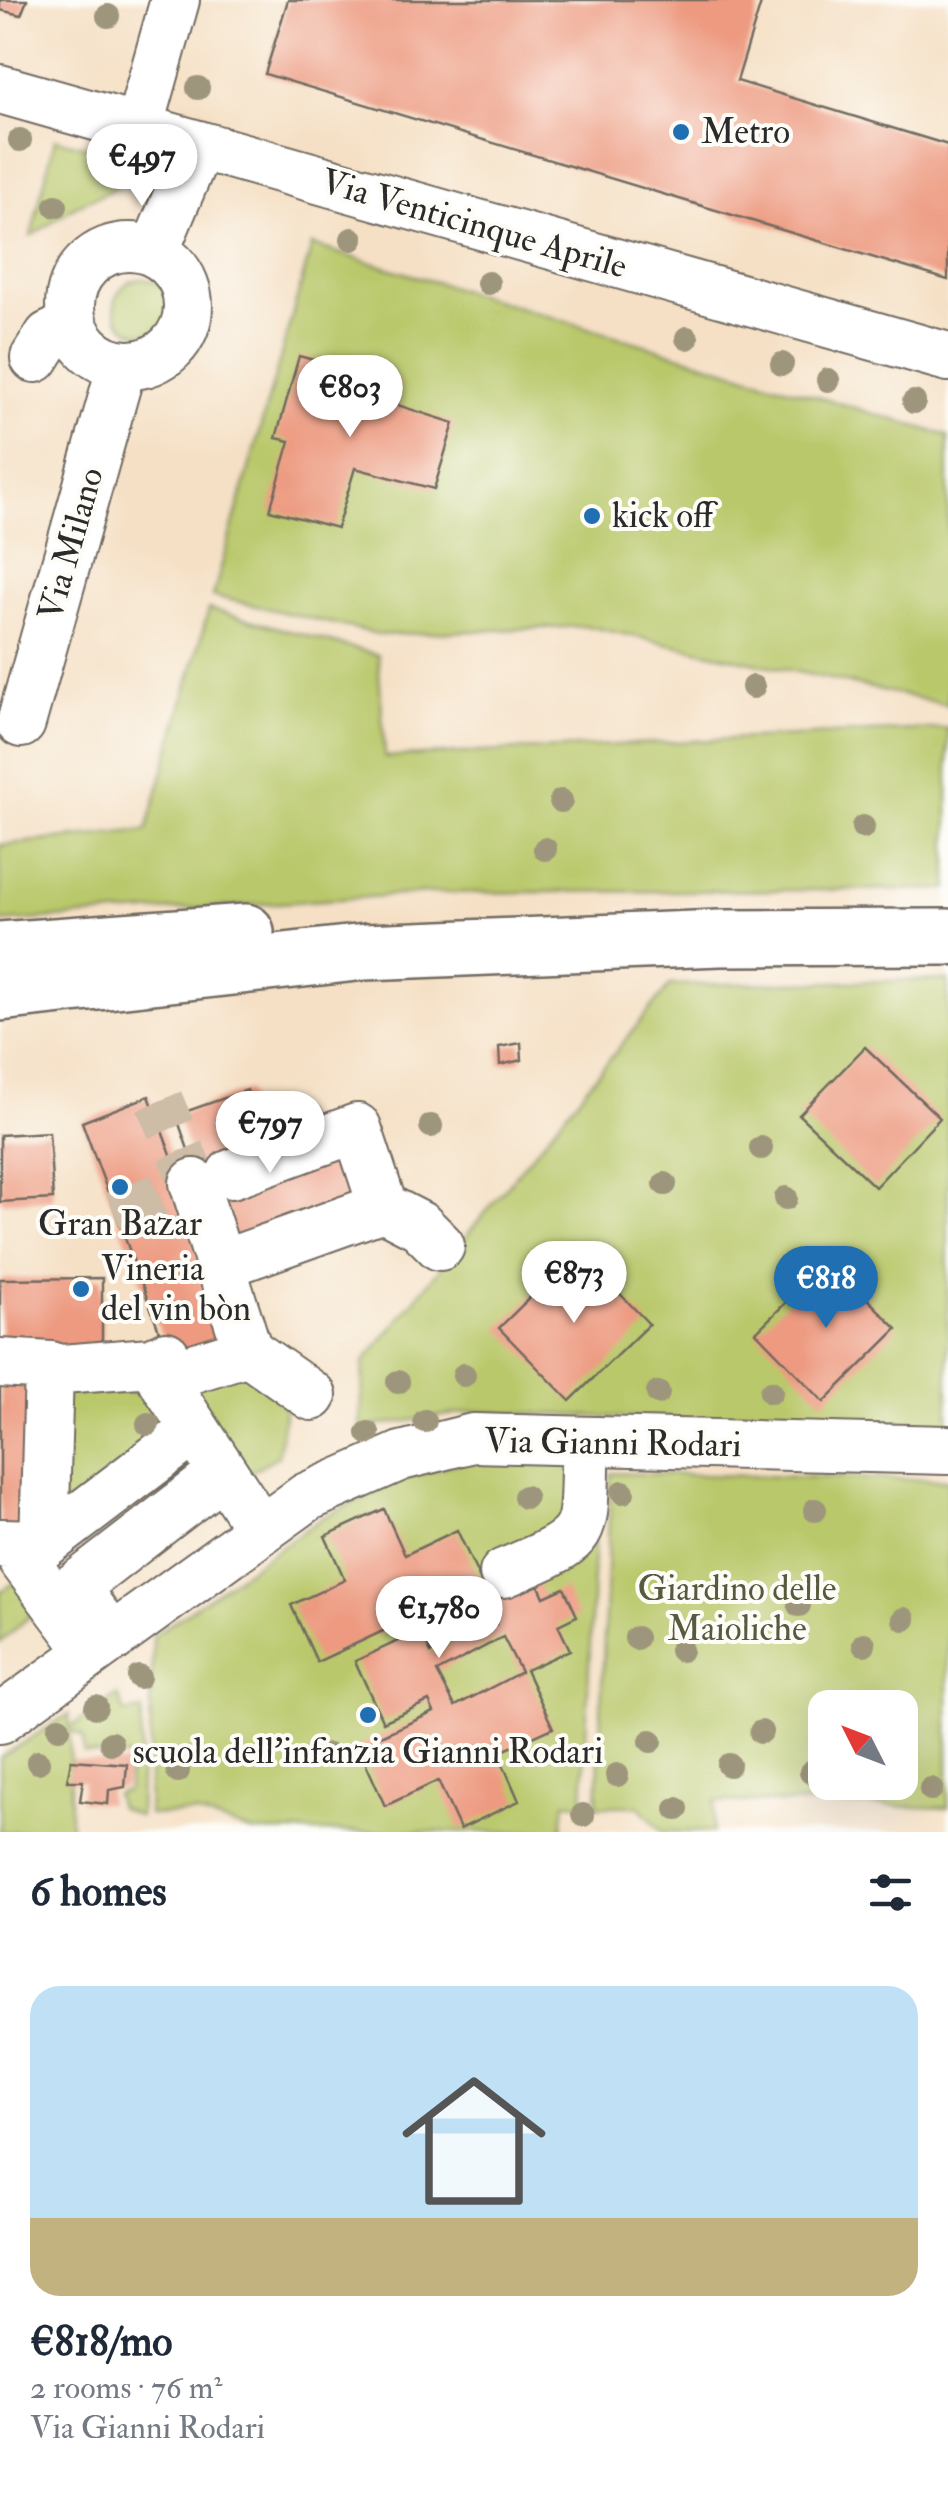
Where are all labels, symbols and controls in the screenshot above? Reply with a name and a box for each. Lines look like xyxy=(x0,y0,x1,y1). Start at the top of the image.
place label: Metro xyxy=(701,110,790,154)
marker: Metro xyxy=(670,121,692,143)
pin: €497 xyxy=(83,124,201,209)
text: €497 xyxy=(108,136,176,176)
street label: Via Venticinque Aprile xyxy=(316,159,632,289)
pin: €803 xyxy=(291,355,409,440)
text: €803 xyxy=(319,367,381,407)
street label: Via Milano xyxy=(28,462,114,626)
place label: kick off xyxy=(612,494,719,538)
marker: kick off xyxy=(581,505,603,527)
pin: €797 xyxy=(211,1091,329,1176)
text: €797 xyxy=(238,1103,302,1143)
marker: Gran Bazar xyxy=(109,1176,131,1198)
place label: Gran Bazar xyxy=(38,1202,202,1246)
pin: €873 xyxy=(515,1241,633,1326)
pin: €818 xyxy=(767,1246,885,1331)
place label: Vineria del vin bòn xyxy=(101,1247,251,1331)
text: €873 xyxy=(544,1253,604,1293)
text: €818 xyxy=(796,1258,856,1298)
marker: Vineria del vin bòn xyxy=(70,1278,92,1300)
street label: Via Gianni Rodari xyxy=(484,1419,742,1467)
park label: Giardino delle Maioliche xyxy=(638,1567,836,1651)
pin: €1,780 xyxy=(358,1576,520,1661)
text: €1,780 xyxy=(398,1588,480,1628)
north arrow xyxy=(808,1690,918,1800)
map controls xyxy=(808,1690,918,1800)
marker: scuola dell'infanzia Gianni Rodari xyxy=(357,1704,379,1726)
place label: scuola dell'infanzia Gianni Rodari xyxy=(133,1730,603,1774)
icon: filters xyxy=(863,1865,918,1920)
text: 6 homes xyxy=(30,1866,167,1918)
icon: home xyxy=(384,2051,564,2231)
text: €818/mo xyxy=(30,2316,173,2368)
text: 2 rooms · 76 m² xyxy=(30,2368,223,2408)
text: Via Gianni Rodari xyxy=(30,2408,265,2448)

